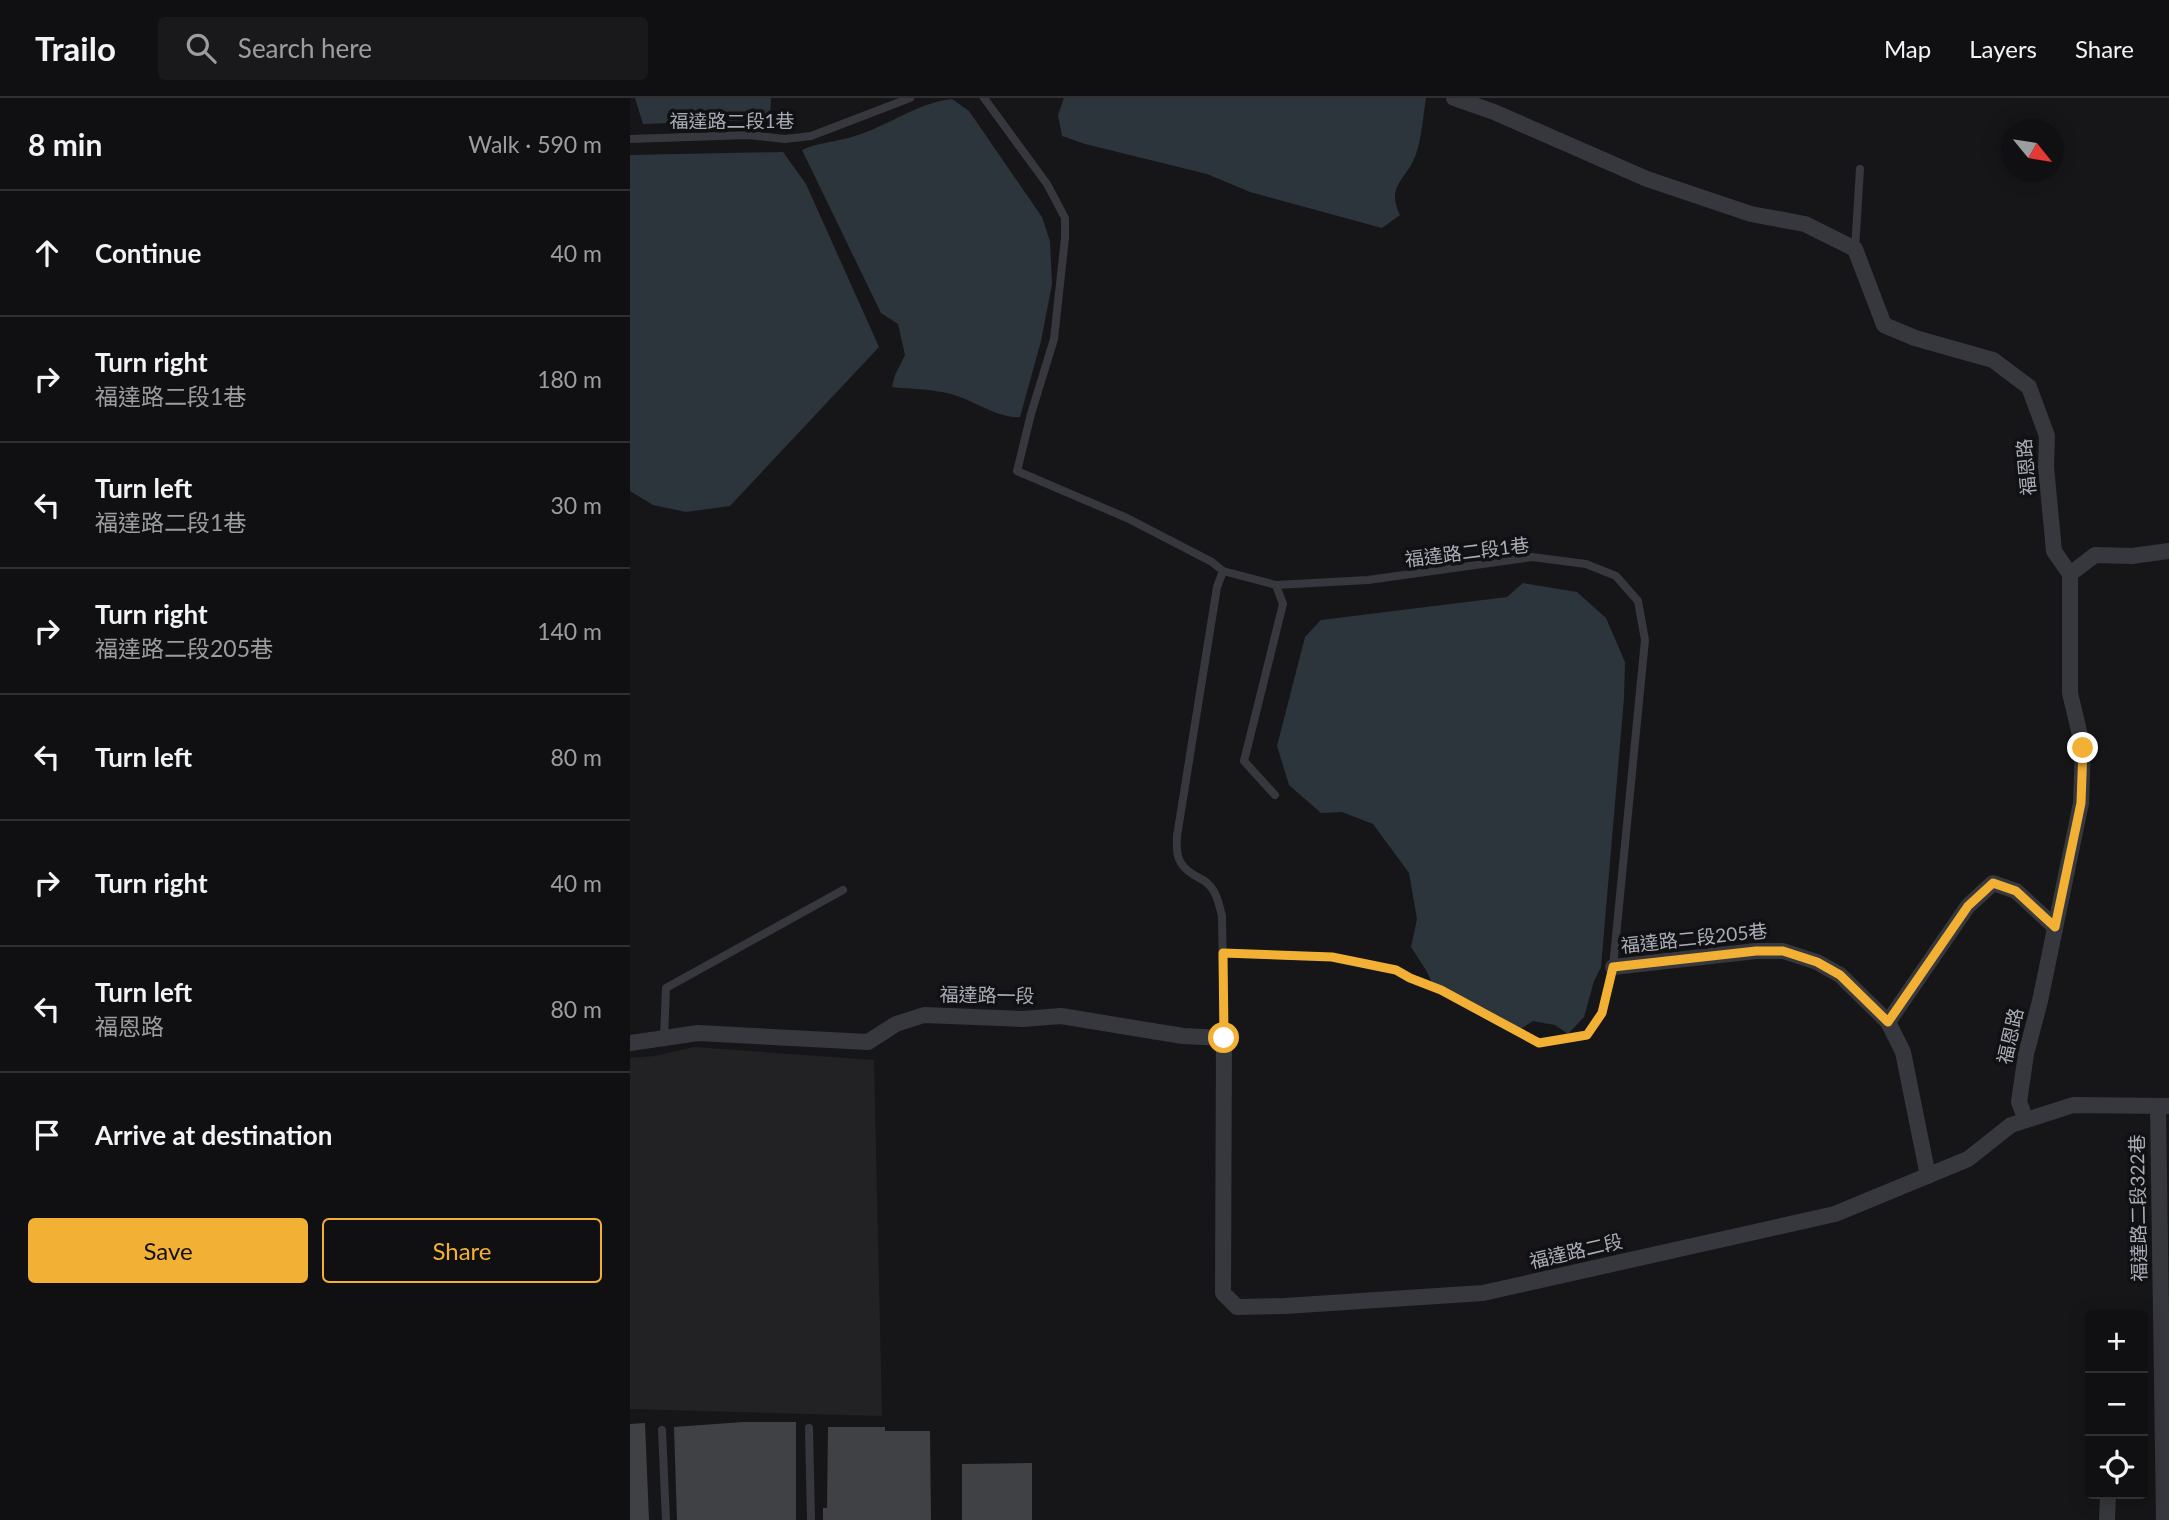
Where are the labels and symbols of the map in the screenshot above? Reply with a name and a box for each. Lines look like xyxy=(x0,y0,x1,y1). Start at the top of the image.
street label: 福達路二段1巷 xyxy=(669,109,795,132)
north arrow xyxy=(2001,119,2064,182)
street label: 福恩路 xyxy=(2012,438,2039,496)
street label: 福達路二段1巷 xyxy=(1403,532,1530,571)
route end xyxy=(2067,732,2098,763)
street label: 福達路二段205巷 xyxy=(1620,918,1768,957)
street label: 福達路一段 xyxy=(939,982,1035,1007)
street label: 福恩路 xyxy=(1992,1006,2027,1066)
route start xyxy=(1208,1022,1239,1053)
street label: 福達路二段322巷 xyxy=(2125,1134,2150,1282)
street label: 福達路二段 xyxy=(1527,1229,1625,1272)

